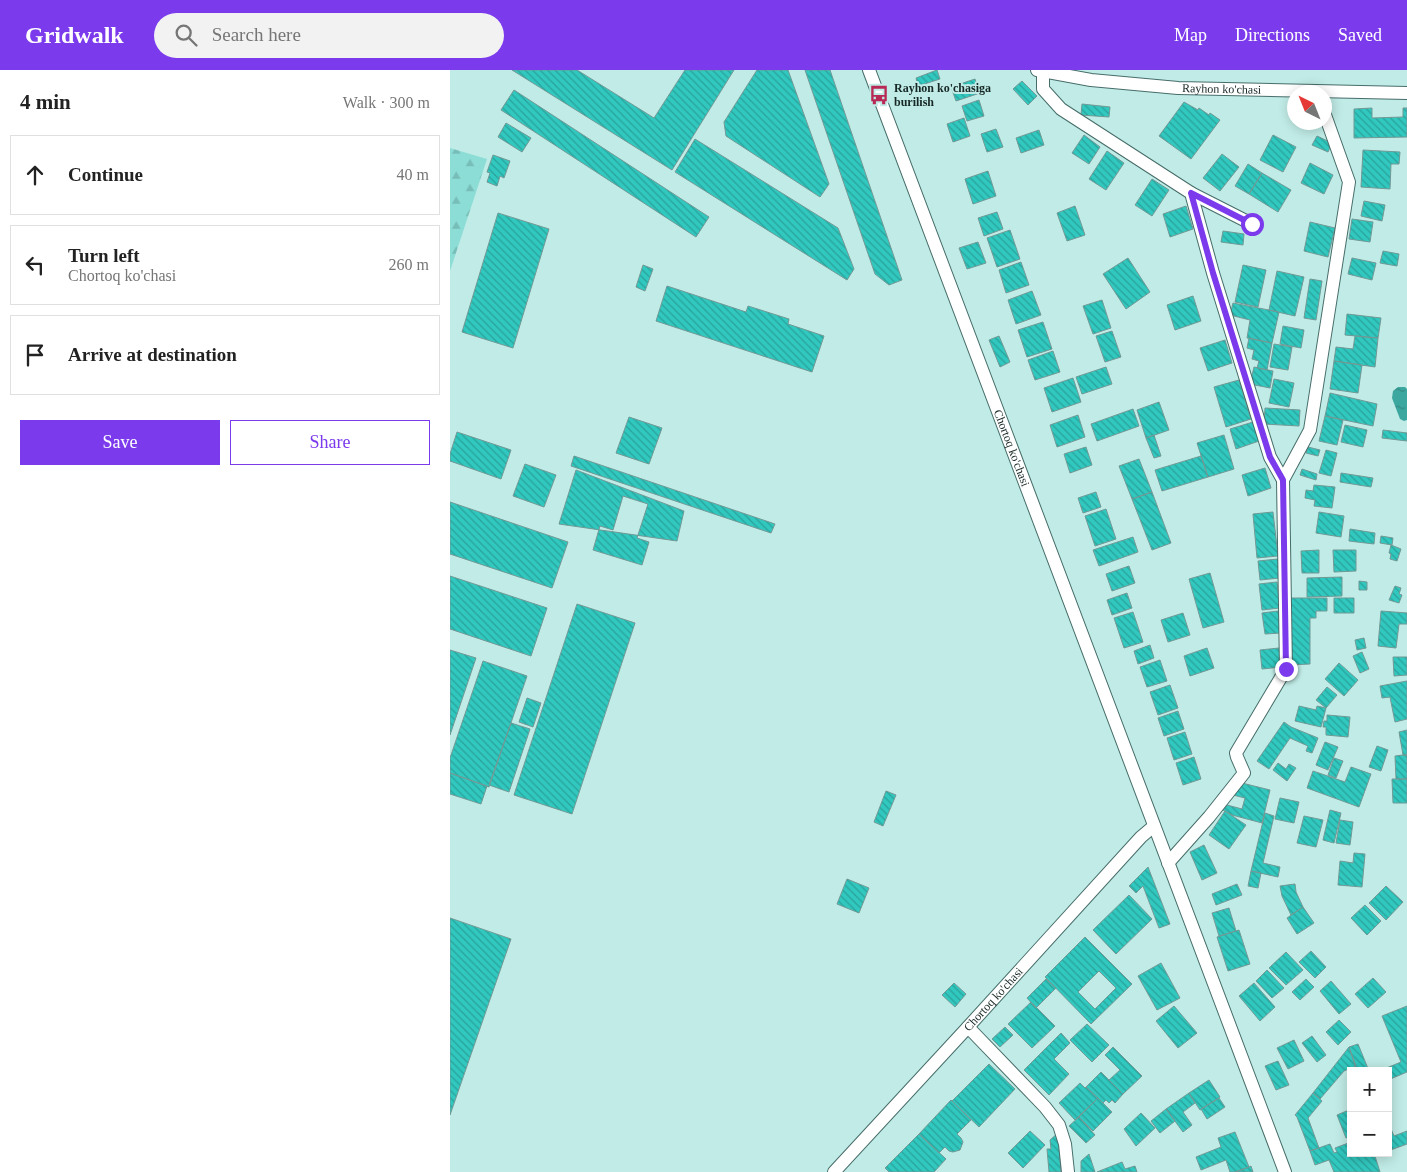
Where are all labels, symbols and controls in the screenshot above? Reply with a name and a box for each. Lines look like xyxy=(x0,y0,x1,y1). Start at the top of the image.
search box xyxy=(154,13,504,58)
icon: search xyxy=(172,21,200,49)
text: Gridwalk xyxy=(25,22,124,48)
text: Search here xyxy=(212,24,301,45)
text: Map xyxy=(1174,25,1207,45)
text: Directions xyxy=(1235,25,1310,45)
text: Saved xyxy=(1338,25,1382,45)
place label: Rayhon ko'chasiga burilish xyxy=(894,81,991,109)
street label: Rayhon ko'chasi xyxy=(1182,81,1262,97)
bus stop icon: Rayhon ko'chasiga burilish xyxy=(868,84,890,106)
north arrow xyxy=(1287,85,1332,130)
text: 4 min xyxy=(20,90,71,114)
text: Walk · 300 m xyxy=(343,94,430,111)
icon: ahead xyxy=(21,161,49,189)
text: Continue xyxy=(68,164,143,185)
text: 40 m xyxy=(397,166,429,183)
route start xyxy=(1241,213,1264,236)
text: Turn left xyxy=(68,245,140,266)
icon: left xyxy=(21,251,49,279)
text: 260 m xyxy=(389,256,429,273)
text: Chortoq ko'chasi xyxy=(68,267,176,284)
icon: arrive xyxy=(21,341,49,369)
text: Arrive at destination xyxy=(68,344,237,365)
street label: Chortoq ko'chasi xyxy=(991,408,1033,489)
button: Save xyxy=(20,420,220,465)
button: Share xyxy=(230,420,430,465)
route end xyxy=(1275,658,1298,681)
street label: Chortoq ko'chasi xyxy=(961,964,1026,1034)
map controls xyxy=(1347,1067,1392,1157)
button: + xyxy=(1347,1067,1392,1112)
button: − xyxy=(1347,1112,1392,1157)

